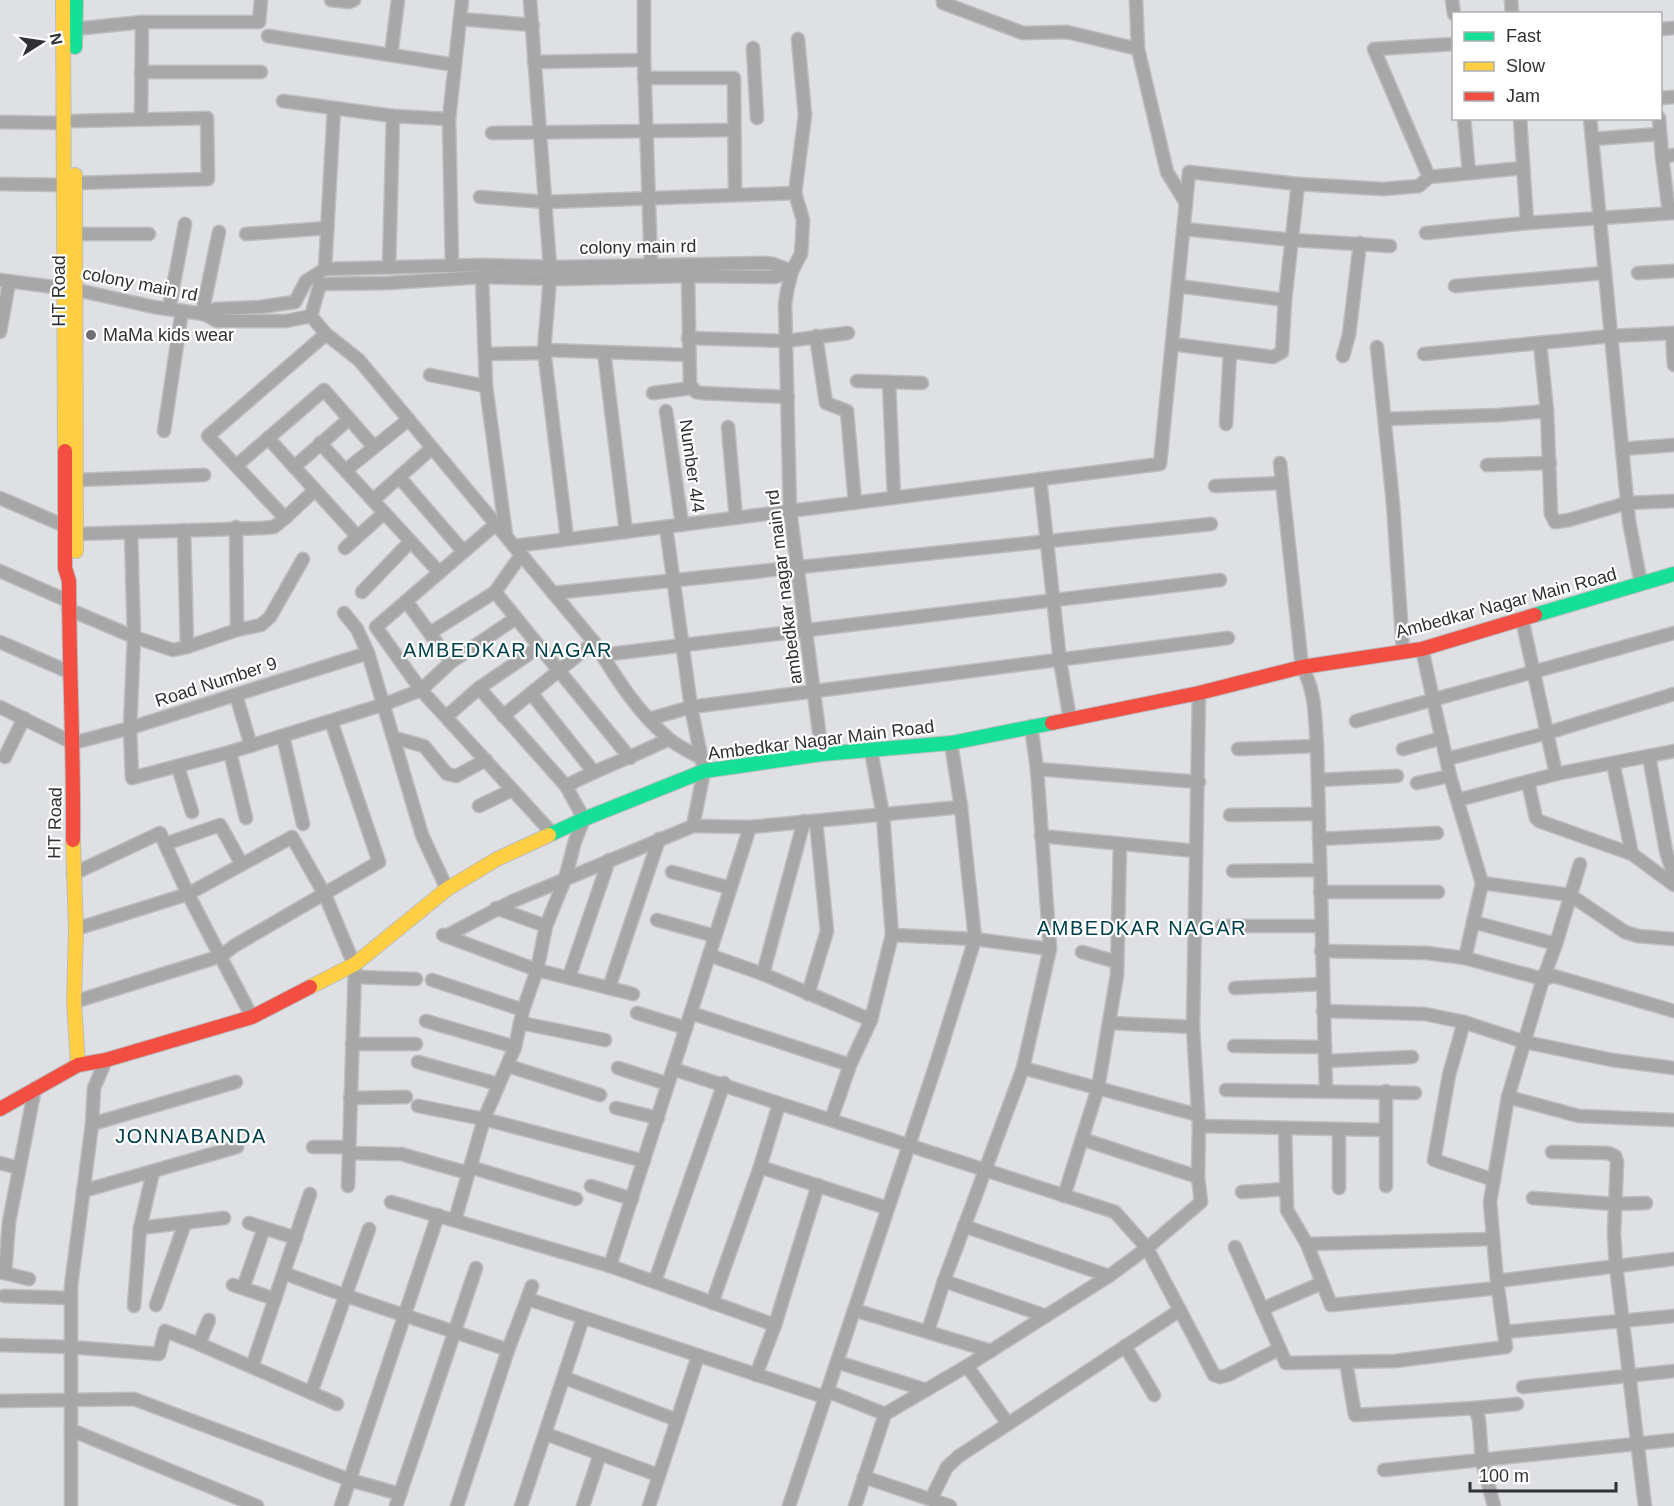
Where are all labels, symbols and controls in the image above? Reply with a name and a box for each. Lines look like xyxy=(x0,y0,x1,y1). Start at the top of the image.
north arrow xyxy=(12,12,72,72)
legend xyxy=(1452,12,1662,120)
text: Fast xyxy=(1506,26,1541,46)
text: N xyxy=(47,32,66,46)
text: Slow xyxy=(1506,56,1546,76)
text: Jam xyxy=(1506,86,1540,106)
street label: colony main rd xyxy=(579,236,697,258)
street label: HT Road xyxy=(49,255,69,327)
street label: colony main rd xyxy=(81,263,199,305)
place label: MaMa kids wear xyxy=(103,325,234,345)
marker: MaMa kids wear xyxy=(84,328,98,342)
street label: Number 4/4 xyxy=(676,418,708,514)
street label: ambedkar nagar main rd xyxy=(762,488,806,686)
street label: Ambedkar Nagar Main Road xyxy=(1393,564,1619,642)
district label: AMBEDKAR NAGAR xyxy=(403,639,613,661)
street label: Road Number 9 xyxy=(152,653,280,711)
street label: Ambedkar Nagar Main Road xyxy=(707,716,935,764)
street label: HT Road xyxy=(44,787,66,859)
district label: AMBEDKAR NAGAR xyxy=(1037,917,1247,939)
district label: JONNABANDA xyxy=(115,1125,267,1147)
scale bar xyxy=(1470,1455,1616,1493)
text: 100 m xyxy=(1479,1466,1529,1486)

